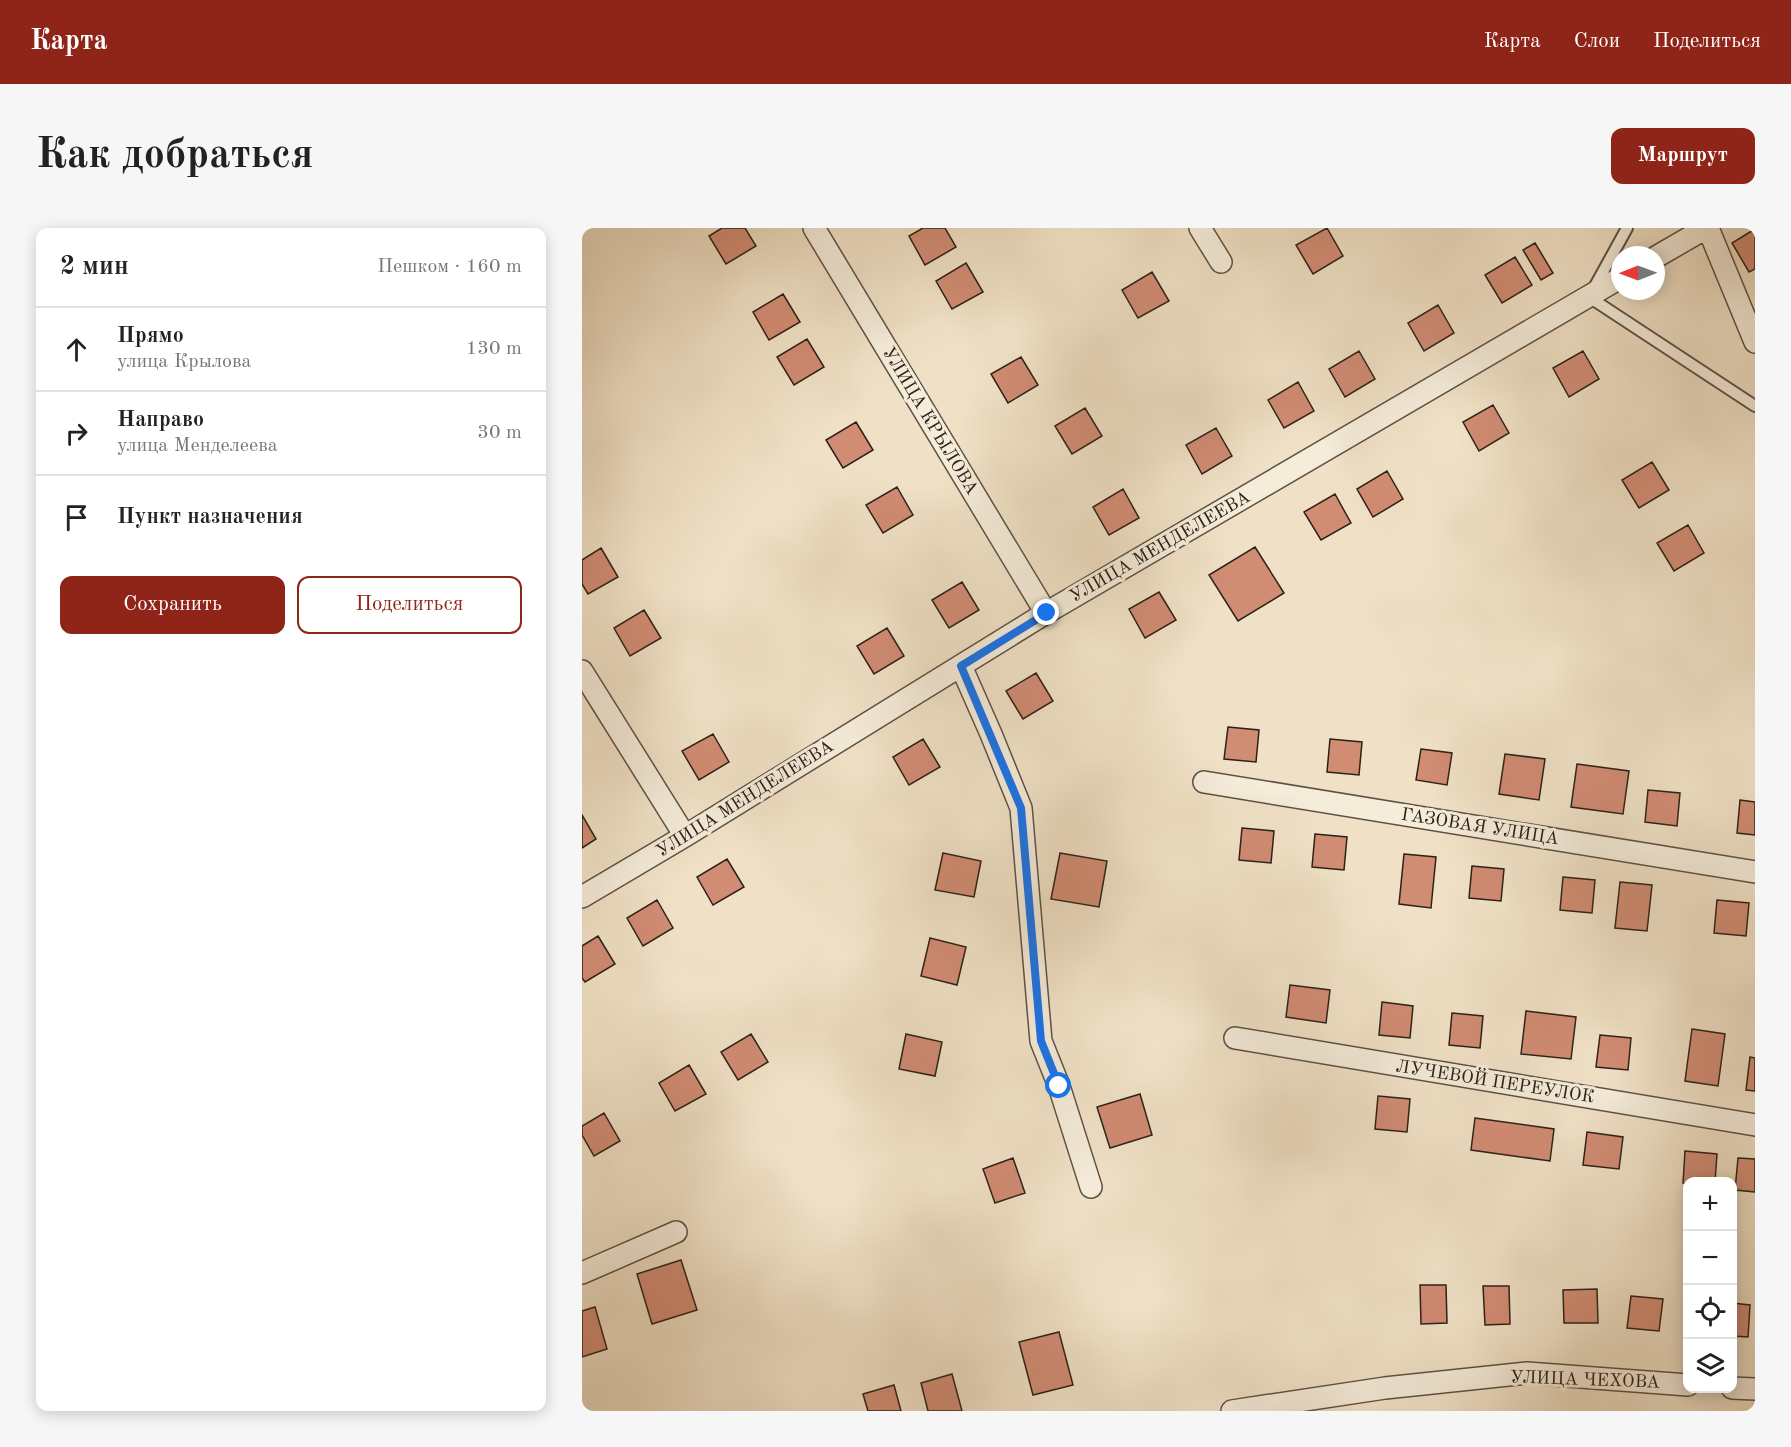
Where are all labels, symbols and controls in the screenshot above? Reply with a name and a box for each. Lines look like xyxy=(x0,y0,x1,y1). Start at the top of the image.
text: Карта xyxy=(30,28,108,56)
text: Карта xyxy=(1484,31,1541,52)
text: Слои xyxy=(1574,31,1620,52)
text: Поделиться xyxy=(1653,31,1761,52)
button: Маршрут xyxy=(1611,128,1755,184)
text: Как добраться xyxy=(36,135,313,177)
north arrow xyxy=(1611,246,1665,300)
text: 2 мин xyxy=(60,254,129,280)
text: Пешком · 160 m xyxy=(377,257,522,277)
text: Прямо xyxy=(117,325,184,347)
icon: ahead xyxy=(60,333,93,366)
text: 130 m xyxy=(466,339,522,359)
street label: УЛИЦА КРЫЛОВА xyxy=(879,344,981,498)
text: улица Крылова xyxy=(117,352,251,372)
text: Направо xyxy=(117,409,204,431)
icon: right xyxy=(60,417,93,450)
text: 30 m xyxy=(477,423,522,443)
text: улица Менделеева xyxy=(117,436,278,456)
street label: УЛИЦА МЕНДЕЛЕЕВА xyxy=(1067,488,1254,606)
icon: arrive xyxy=(60,501,93,534)
text: Пункт назначения xyxy=(117,506,303,528)
button: Сохранить xyxy=(60,576,285,634)
button: Поделиться xyxy=(297,576,522,634)
route end xyxy=(1033,599,1059,625)
street label: УЛИЦА МЕНДЕЛЕЕВА xyxy=(653,737,837,861)
street label: ГАЗОВАЯ УЛИЦА xyxy=(1400,806,1560,848)
street label: ЛУЧЕВОЙ ПЕРЕУЛОК xyxy=(1394,1053,1596,1107)
route start xyxy=(1045,1072,1071,1098)
map controls xyxy=(1683,1177,1737,1393)
button: + xyxy=(1683,1177,1737,1231)
button: − xyxy=(1683,1231,1737,1285)
button: locate xyxy=(1683,1285,1737,1339)
button: layers xyxy=(1683,1339,1737,1393)
street label: УЛИЦА ЧЕХОВА xyxy=(1510,1368,1661,1392)

